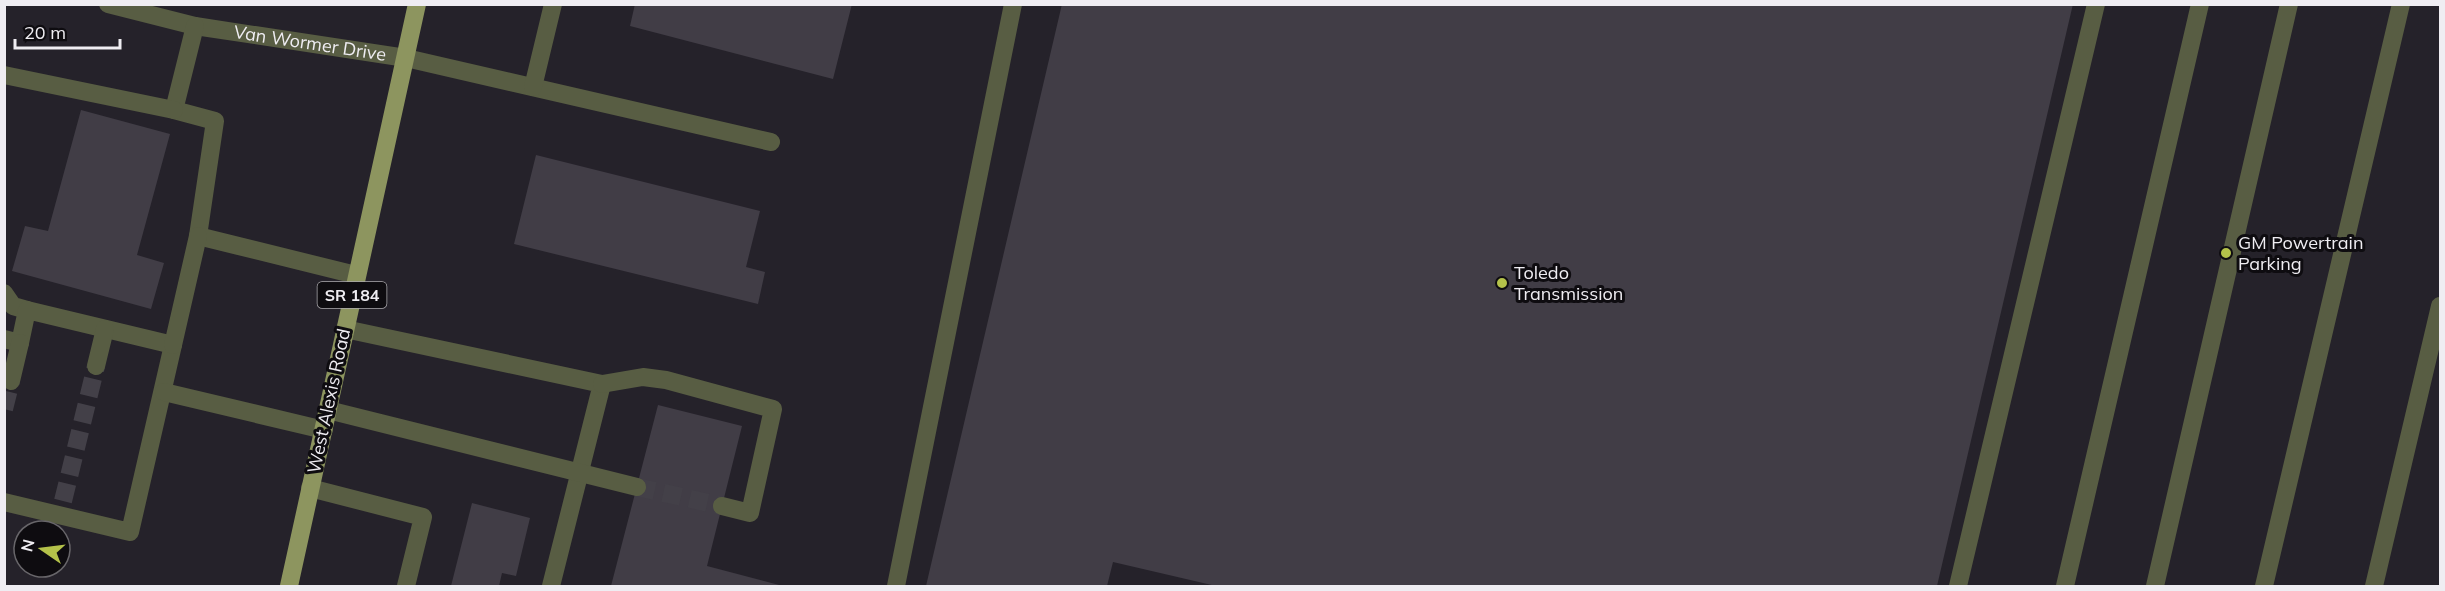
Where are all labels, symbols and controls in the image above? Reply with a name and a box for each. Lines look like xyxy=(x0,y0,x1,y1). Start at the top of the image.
scale bar xyxy=(15,12,120,50)
street label: Van Wormer Drive xyxy=(232,20,388,66)
text: 20 m xyxy=(24,21,66,44)
place label: GM Powertrain Parking xyxy=(2238,231,2363,275)
marker: GM Powertrain Parking xyxy=(2219,246,2233,260)
place label: Toledo Transmission xyxy=(1514,261,1623,305)
marker: Toledo Transmission xyxy=(1495,276,1509,290)
road number: SR 184 xyxy=(318,282,386,308)
street label: West Alexis Road xyxy=(302,326,355,475)
north arrow xyxy=(12,519,72,579)
text: N xyxy=(16,537,39,554)

